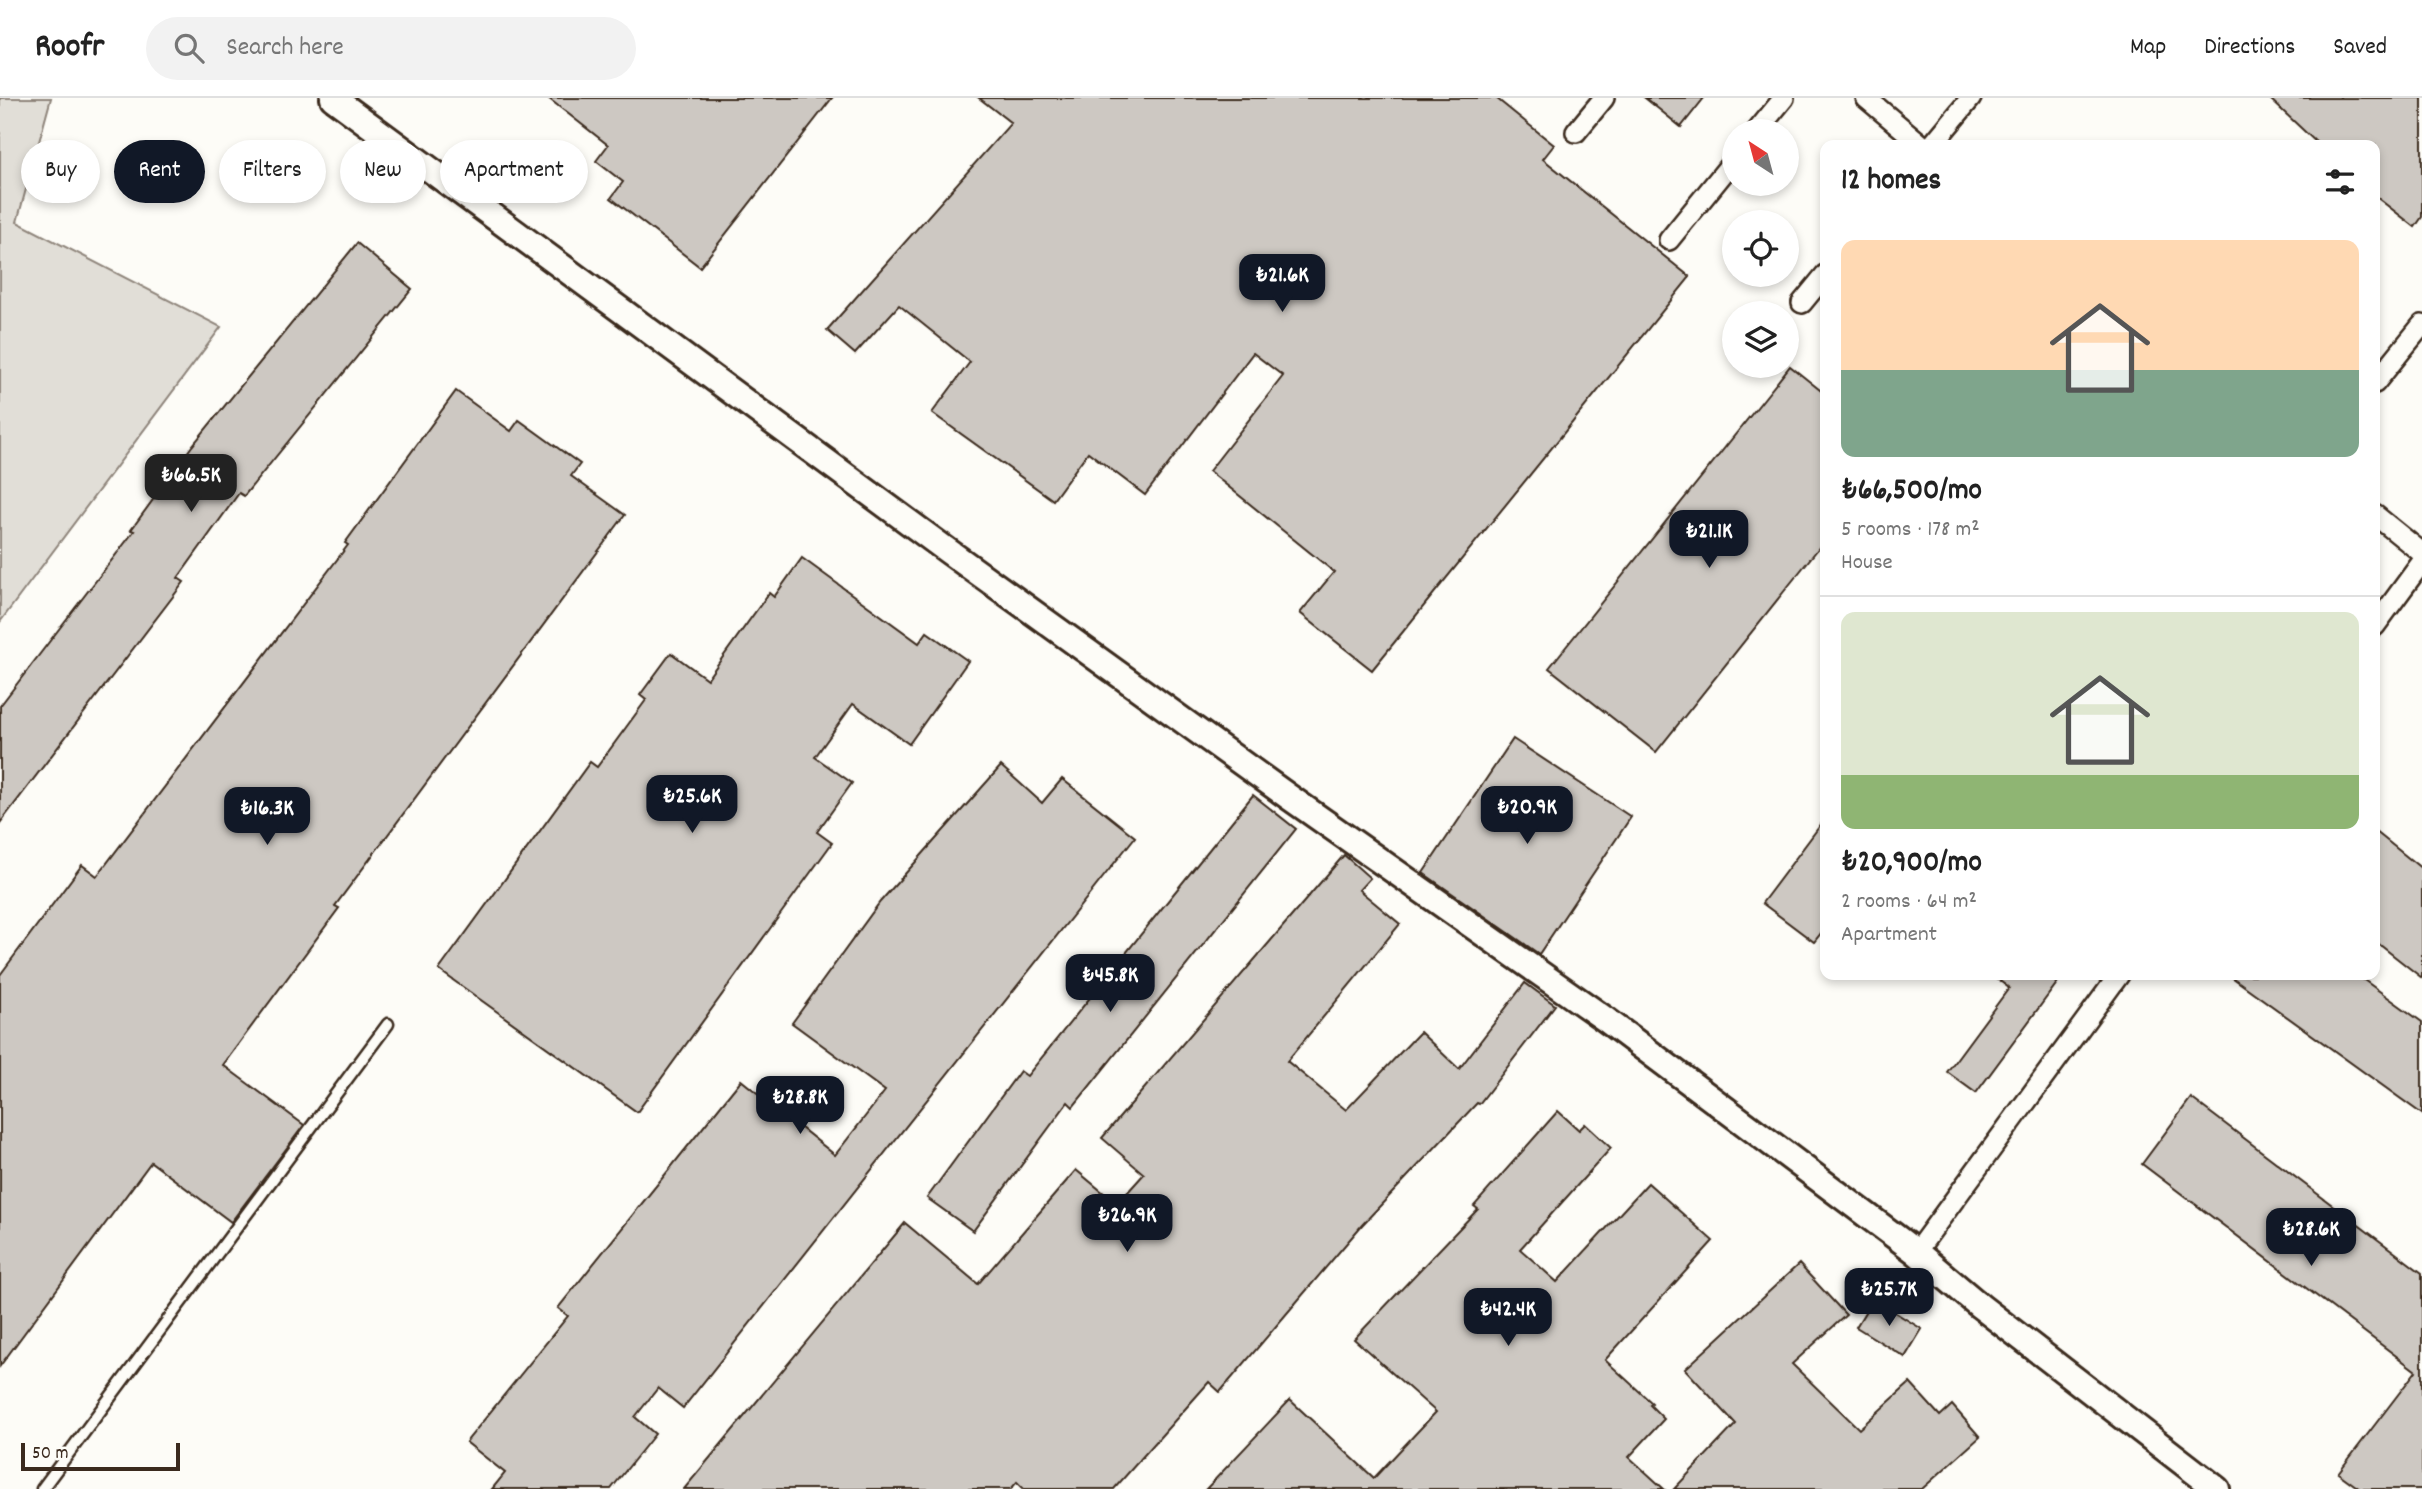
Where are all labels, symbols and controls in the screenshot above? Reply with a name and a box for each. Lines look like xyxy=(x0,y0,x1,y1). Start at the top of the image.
search box xyxy=(146,17,636,80)
text: Roofr xyxy=(35,25,104,72)
icon: search xyxy=(170,29,208,67)
text: Search here xyxy=(226,30,344,67)
text: Map xyxy=(2130,31,2166,65)
text: Directions xyxy=(2204,31,2295,65)
text: Saved xyxy=(2333,31,2387,65)
north arrow xyxy=(1722,119,1799,196)
map controls xyxy=(1722,119,1799,378)
chip: Buy xyxy=(21,140,100,203)
chip: Rent xyxy=(114,140,205,203)
chip: Filters xyxy=(219,140,326,203)
chip: New xyxy=(340,140,426,203)
chip: Apartment xyxy=(440,140,588,203)
text: 12 homes xyxy=(1841,161,1941,204)
icon: filters xyxy=(2321,163,2359,201)
button: locate xyxy=(1722,210,1799,287)
pin: ₺21.6K xyxy=(1225,254,1339,314)
text: ₺21.6K xyxy=(1255,260,1309,293)
icon: home xyxy=(2037,285,2163,411)
button: layers xyxy=(1722,301,1799,378)
pin: ₺66.5K xyxy=(134,454,248,514)
text: ₺66.5K xyxy=(161,460,221,493)
text: ₺66,500/mo xyxy=(1841,471,1982,514)
pin: ₺21.1K xyxy=(1652,510,1766,570)
text: 5 rooms · 178 m² xyxy=(1841,514,1980,547)
text: ₺21.1K xyxy=(1685,516,1733,549)
text: House xyxy=(1841,547,1893,580)
icon: home xyxy=(2037,657,2163,783)
pin: ₺25.6K xyxy=(635,776,749,835)
text: ₺25.6K xyxy=(662,781,722,814)
pin: ₺20.9K xyxy=(1470,786,1584,846)
pin: ₺16.3K xyxy=(210,788,324,847)
text: ₺20.9K xyxy=(1497,792,1557,825)
text: ₺16.3K xyxy=(240,793,294,826)
text: ₺20,900/mo xyxy=(1841,843,1982,886)
text: 2 rooms · 64 m² xyxy=(1841,886,1977,919)
text: Apartment xyxy=(1841,919,1937,952)
pin: ₺45.8K xyxy=(1053,954,1167,1014)
text: ₺45.8K xyxy=(1082,960,1138,993)
pin: ₺28.8K xyxy=(743,1076,857,1136)
text: ₺28.8K xyxy=(772,1082,828,1115)
pin: ₺26.9K xyxy=(1070,1194,1184,1254)
text: ₺26.9K xyxy=(1097,1200,1157,1233)
pin: ₺28.6K xyxy=(2254,1208,2368,1268)
text: ₺28.6K xyxy=(2282,1214,2340,1247)
pin: ₺25.7K xyxy=(1832,1268,1946,1328)
text: ₺25.7K xyxy=(1861,1274,1917,1307)
pin: ₺42.4K xyxy=(1451,1288,1565,1348)
text: ₺42.4K xyxy=(1480,1294,1536,1327)
scale bar xyxy=(21,1440,180,1472)
text: 50 m xyxy=(32,1441,69,1468)

